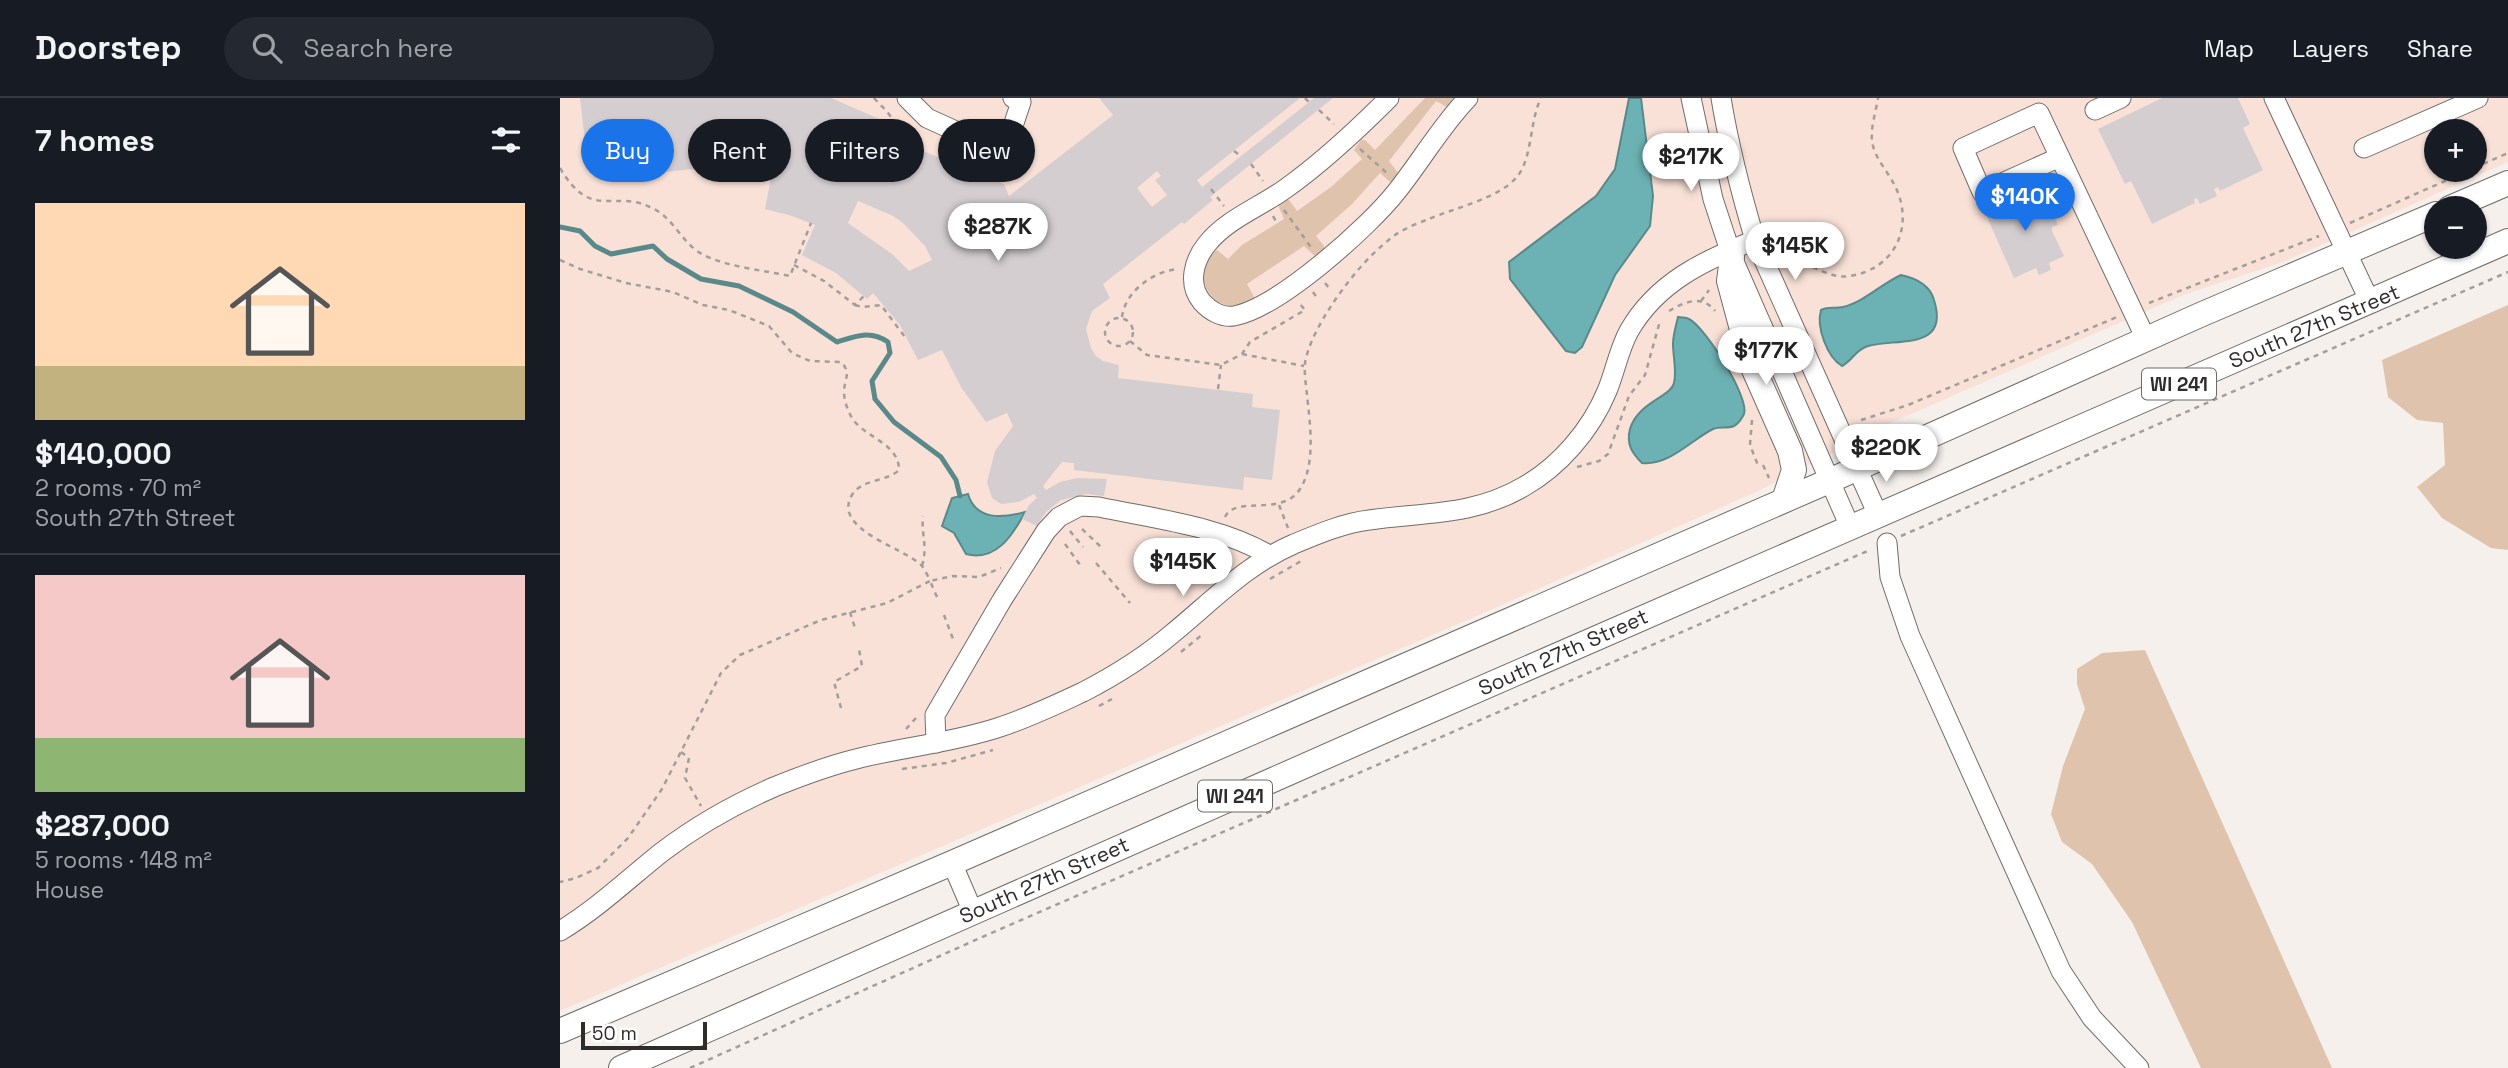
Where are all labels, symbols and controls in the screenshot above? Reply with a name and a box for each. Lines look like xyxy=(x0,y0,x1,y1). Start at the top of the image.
search box xyxy=(224,17,714,80)
text: Doorstep xyxy=(35,27,182,69)
icon: search xyxy=(248,29,286,67)
text: Search here xyxy=(304,31,453,65)
text: Map xyxy=(2204,33,2254,64)
text: Layers xyxy=(2292,33,2369,64)
text: Share xyxy=(2407,33,2473,64)
chip: Buy xyxy=(581,119,674,182)
chip: Rent xyxy=(688,119,791,182)
chip: Filters xyxy=(805,119,924,182)
chip: New xyxy=(938,119,1035,182)
map controls xyxy=(2424,119,2487,259)
button: + xyxy=(2424,119,2487,182)
text: 7 homes xyxy=(35,121,155,160)
icon: filters xyxy=(487,121,525,159)
pin: $217K xyxy=(1642,134,1740,193)
text: $217K xyxy=(1658,141,1724,171)
pin: $140K xyxy=(1976,174,2074,233)
text: $140K xyxy=(1991,181,2059,211)
button: − xyxy=(2424,196,2487,259)
pin: $287K xyxy=(949,204,1047,263)
text: $287K xyxy=(964,211,1032,241)
pin: $145K xyxy=(1746,222,1844,282)
text: $145K xyxy=(1761,230,1829,260)
icon: home xyxy=(217,248,343,374)
street label: South 27th Street xyxy=(2224,278,2404,374)
pin: $177K xyxy=(1717,328,1815,387)
text: $177K xyxy=(1734,335,1798,365)
road number: WI 241 xyxy=(2142,368,2216,400)
pin: $220K xyxy=(1837,424,1935,484)
text: $220K xyxy=(1851,432,1921,462)
text: $140,000 xyxy=(35,434,172,473)
text: 2 rooms · 70 m² xyxy=(35,473,201,503)
text: South 27th Street xyxy=(35,503,236,533)
pin: $145K xyxy=(1134,538,1232,598)
text: $145K xyxy=(1149,546,1217,576)
street label: South 27th Street xyxy=(1474,602,1652,702)
icon: home xyxy=(217,620,343,746)
road number: WI 241 xyxy=(1198,780,1272,811)
text: $287,000 xyxy=(35,806,170,845)
street label: South 27th Street xyxy=(955,830,1133,930)
text: 5 rooms · 148 m² xyxy=(35,845,212,875)
text: House xyxy=(35,875,104,905)
scale bar xyxy=(581,1019,707,1051)
text: 50 m xyxy=(592,1021,637,1046)

